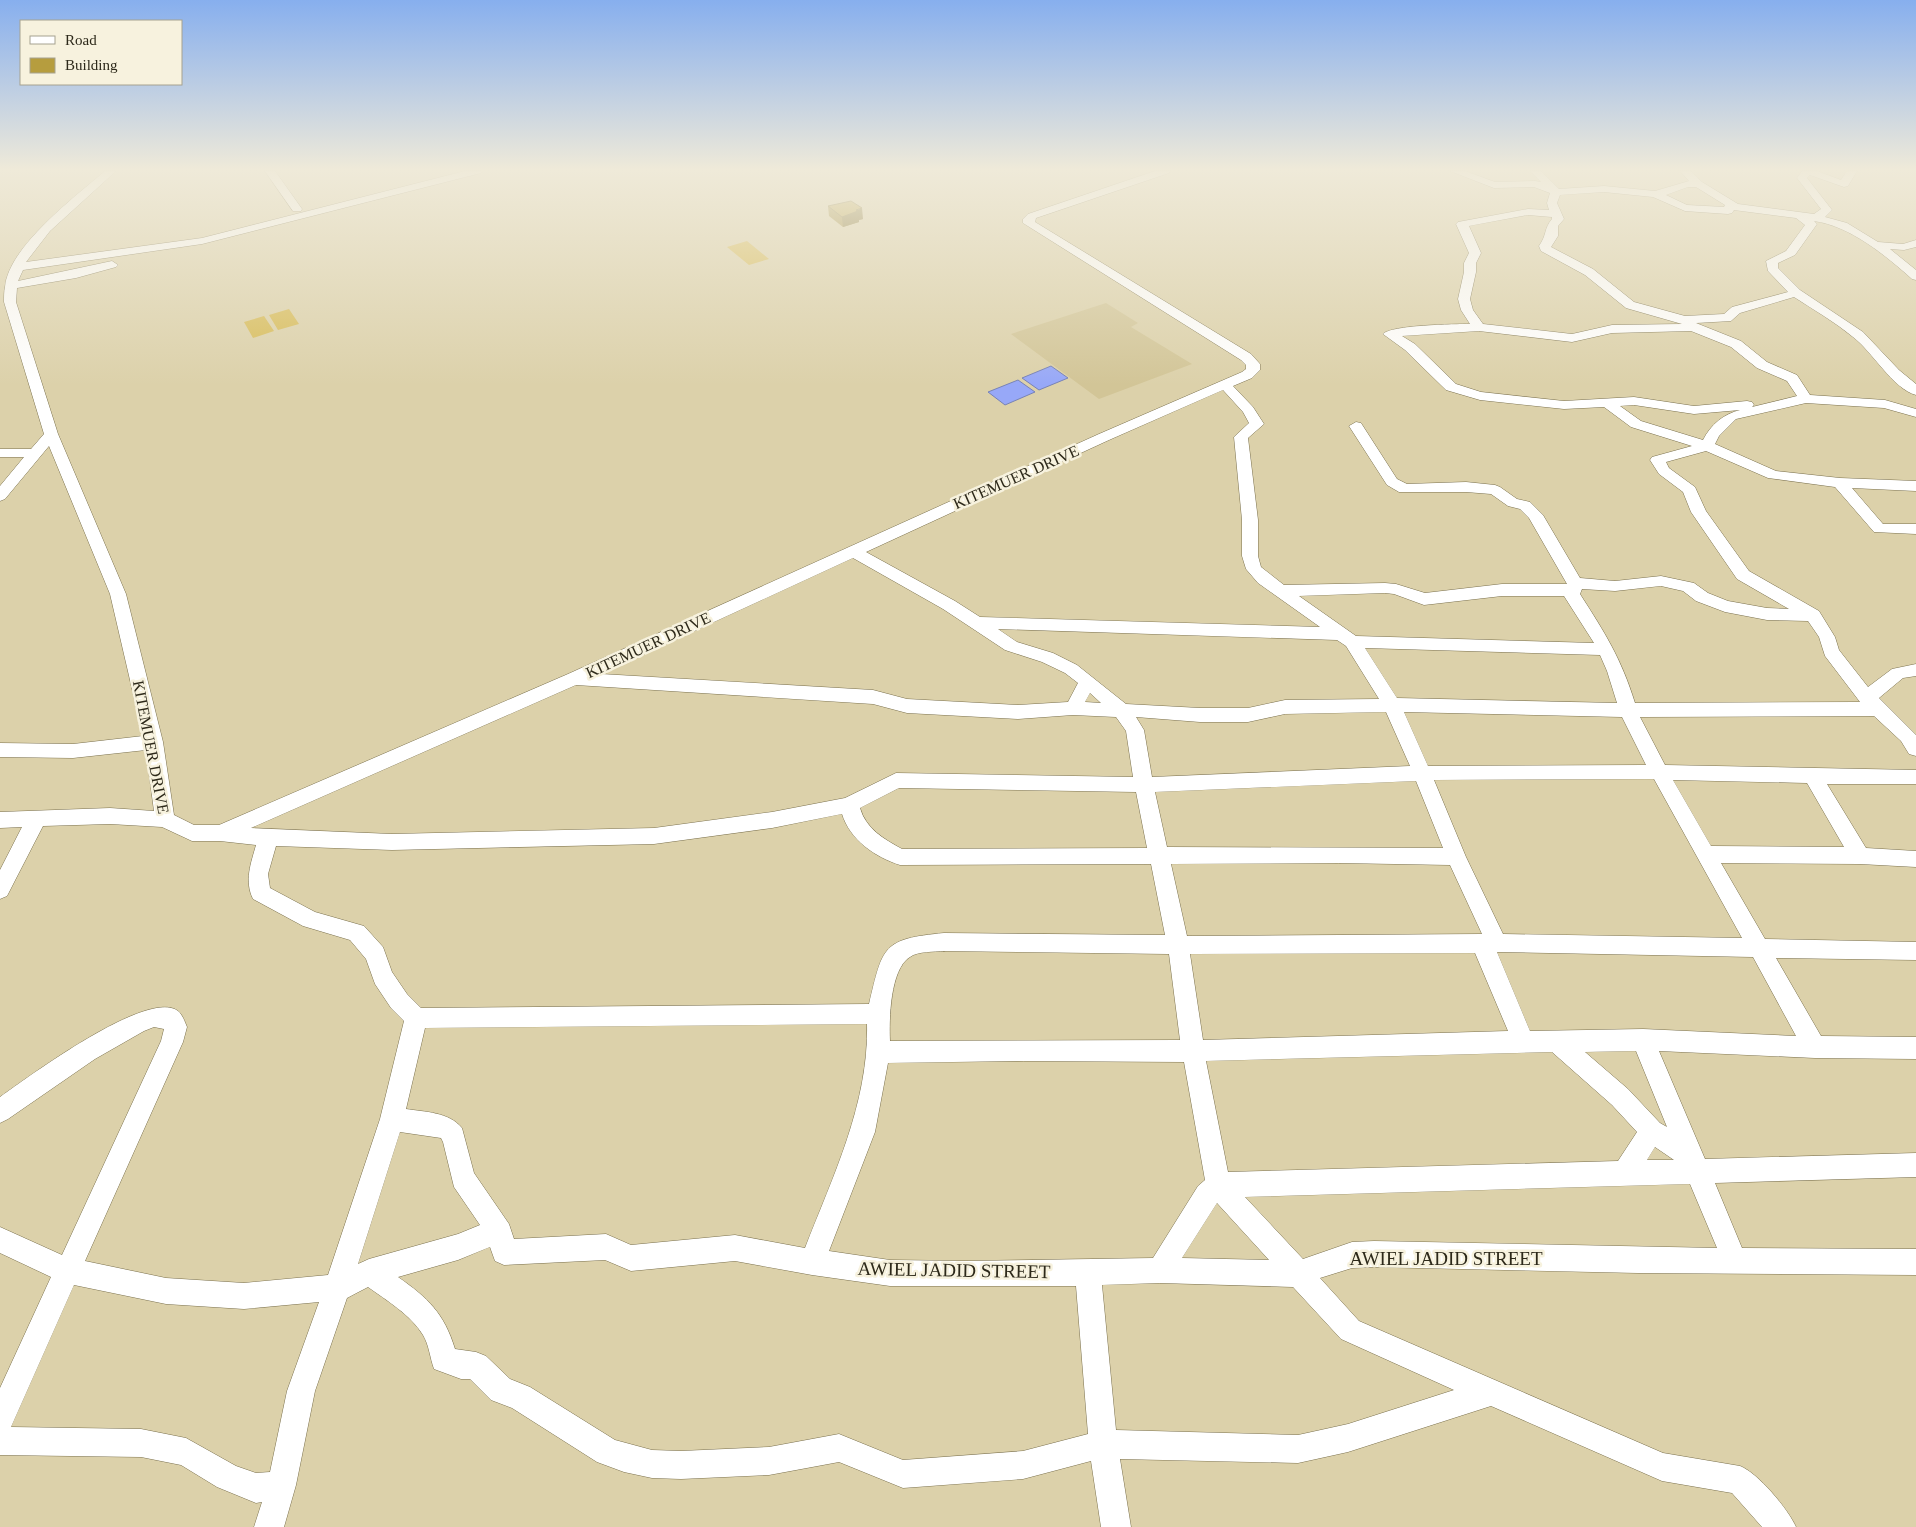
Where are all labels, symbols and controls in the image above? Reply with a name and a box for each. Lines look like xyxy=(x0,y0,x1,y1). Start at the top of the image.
legend xyxy=(20,20,182,85)
text: Road xyxy=(65,32,97,48)
text: Building xyxy=(65,57,118,73)
street label: KITEMUER DRIVE xyxy=(951,442,1081,512)
street label: KITEMUER DRIVE xyxy=(583,609,713,681)
street label: KITEMUER DRIVE xyxy=(130,679,172,815)
street label: AWIEL JADID STREET xyxy=(1349,1248,1543,1269)
street label: AWIEL JADID STREET xyxy=(857,1258,1051,1282)

